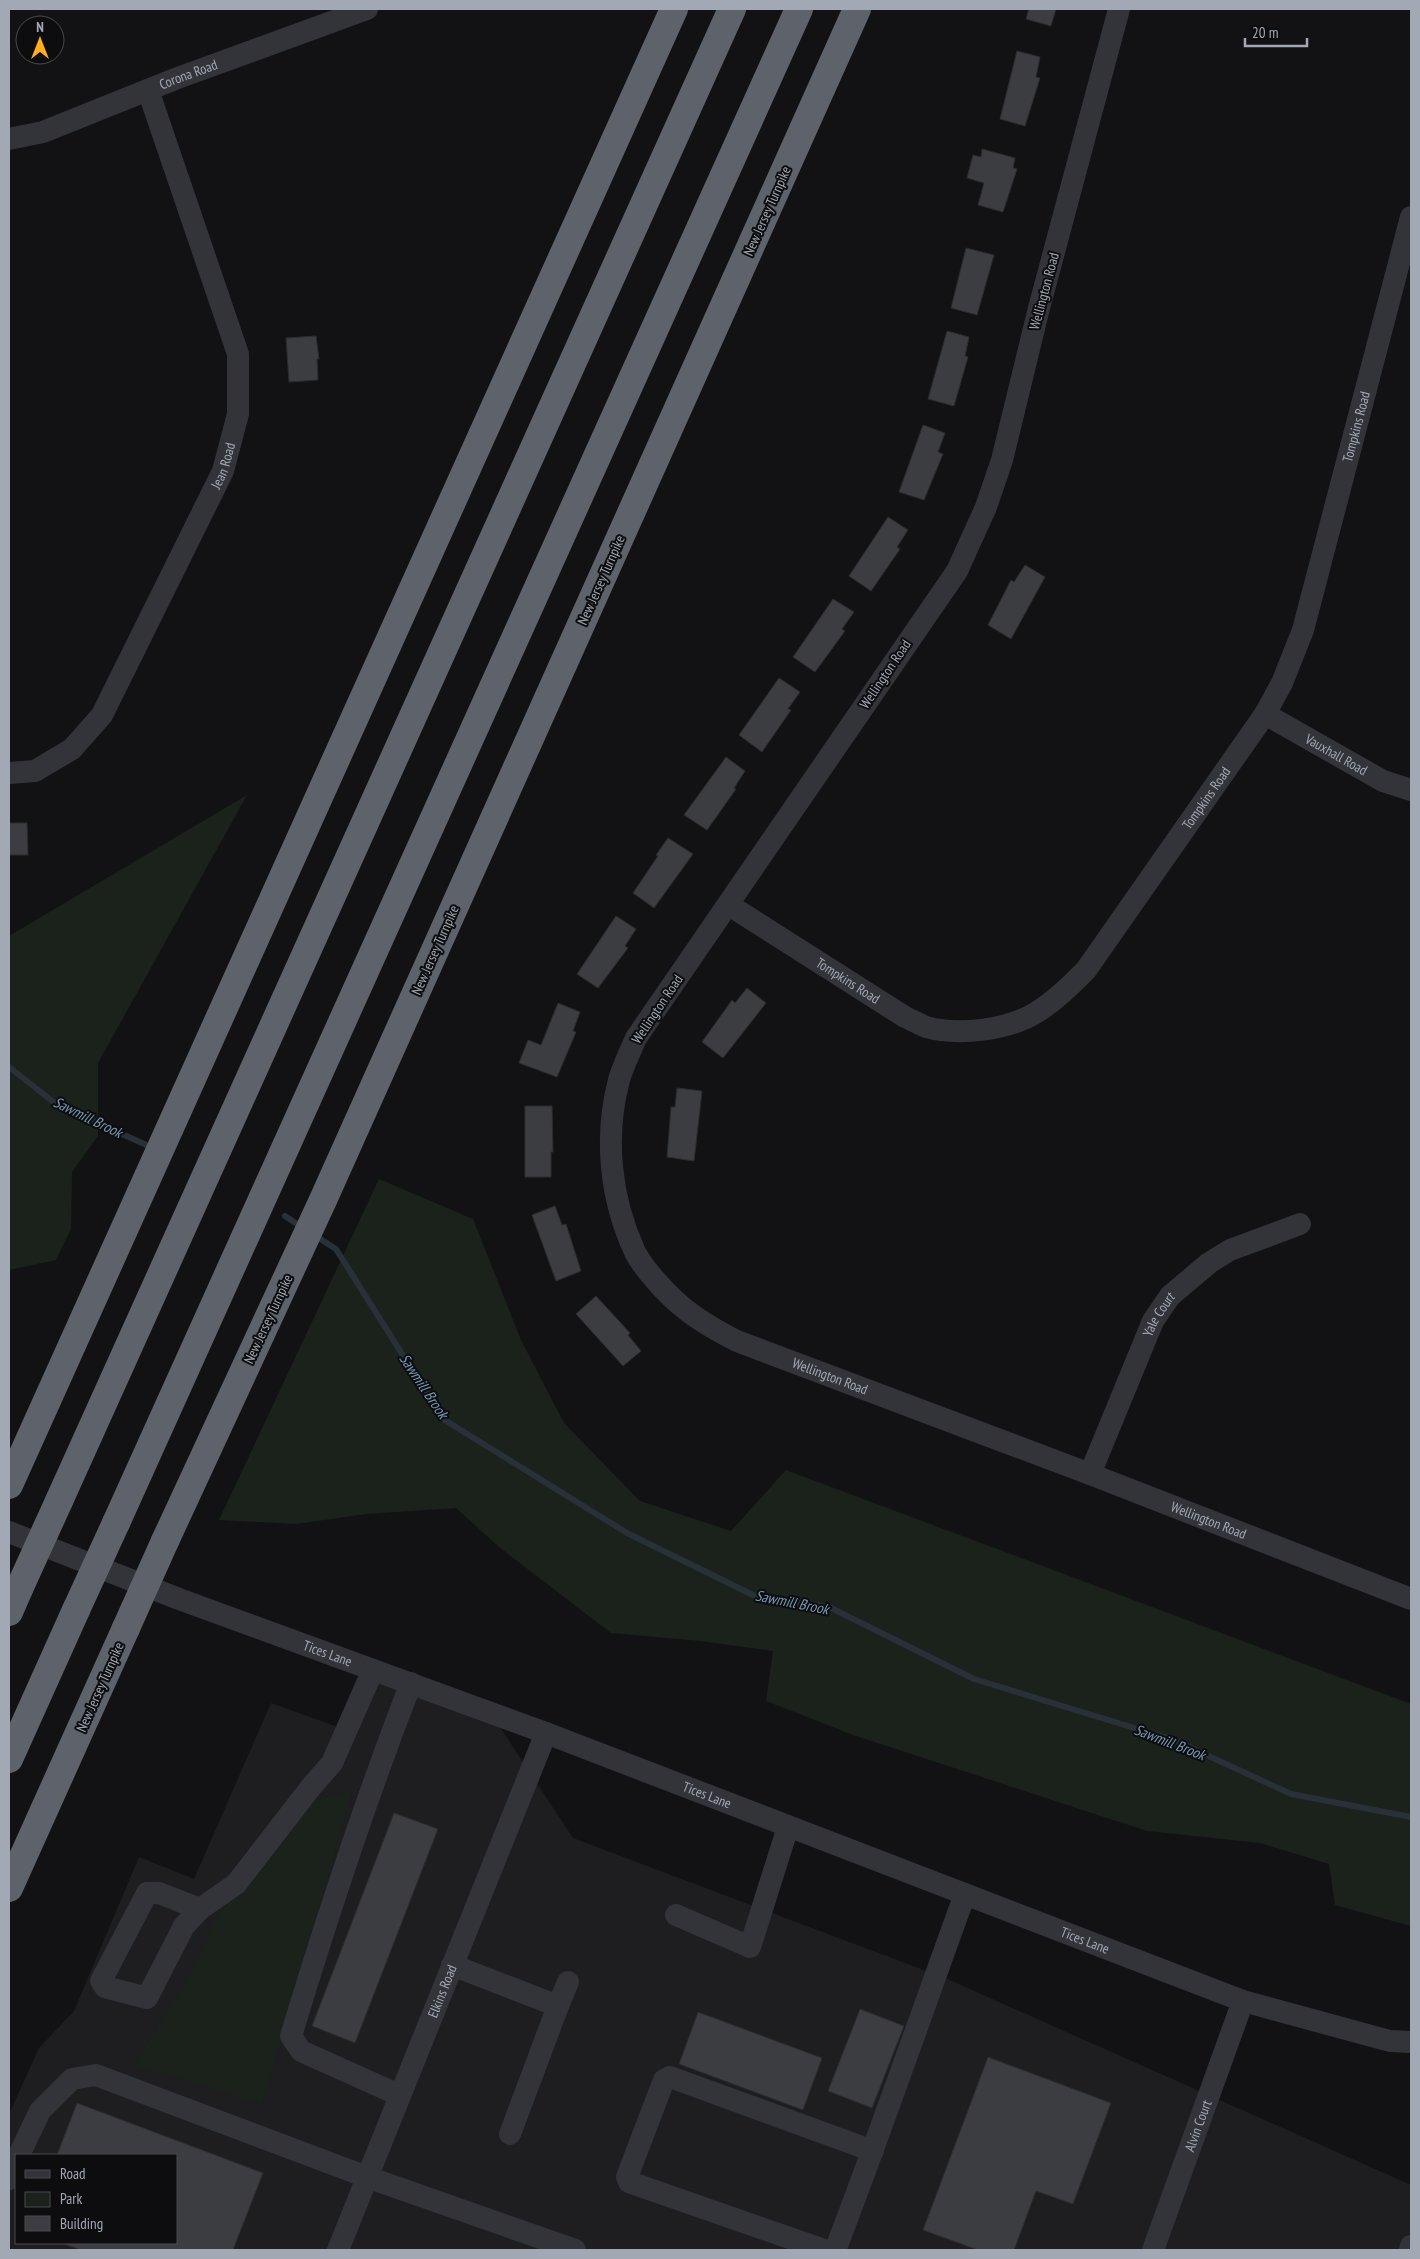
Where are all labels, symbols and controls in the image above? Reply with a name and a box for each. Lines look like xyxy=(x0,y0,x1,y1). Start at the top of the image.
north arrow xyxy=(15,15,65,65)
scale bar xyxy=(1245,15,1308,47)
text: N xyxy=(36,18,44,36)
text: 20 m xyxy=(1252,23,1278,42)
street label: Corona Road xyxy=(157,55,220,93)
street label: New Jersey Turnpike xyxy=(739,163,795,259)
street label: Wellington Road xyxy=(1025,250,1063,332)
street label: Tompkins Road xyxy=(1338,389,1374,464)
street label: Jean Road xyxy=(206,441,239,493)
street label: New Jersey Turnpike xyxy=(573,532,629,628)
street label: Wellington Road xyxy=(855,636,915,712)
street label: Vauxhall Road xyxy=(1301,729,1371,779)
street label: Tompkins Road xyxy=(1178,763,1234,833)
street label: New Jersey Turnpike xyxy=(407,902,463,998)
street label: Tompkins Road xyxy=(813,954,883,1008)
street label: Wellington Road xyxy=(627,971,687,1047)
water label: Sawmill Brook xyxy=(50,1092,128,1143)
street label: New Jersey Turnpike xyxy=(240,1271,297,1366)
street label: Yale Court xyxy=(1139,1287,1178,1339)
water label: Sawmill Brook xyxy=(395,1350,454,1424)
street label: Wellington Road xyxy=(790,1354,870,1399)
street label: Wellington Road xyxy=(1168,1497,1249,1543)
water label: Sawmill Brook xyxy=(754,1586,832,1619)
street label: Tices Lane xyxy=(301,1636,355,1671)
street label: New Jersey Turnpike xyxy=(72,1639,128,1735)
water label: Sawmill Brook xyxy=(1132,1720,1210,1765)
street label: Tices Lane xyxy=(680,1777,734,1813)
street label: Tices Lane xyxy=(1058,1923,1112,1958)
street label: Elkins Road xyxy=(423,1962,461,2020)
street label: Alvin Court xyxy=(1180,2097,1216,2154)
legend xyxy=(15,2154,178,2244)
text: Road xyxy=(60,2164,86,2183)
text: Park xyxy=(60,2189,82,2208)
text: Building xyxy=(60,2214,103,2233)

